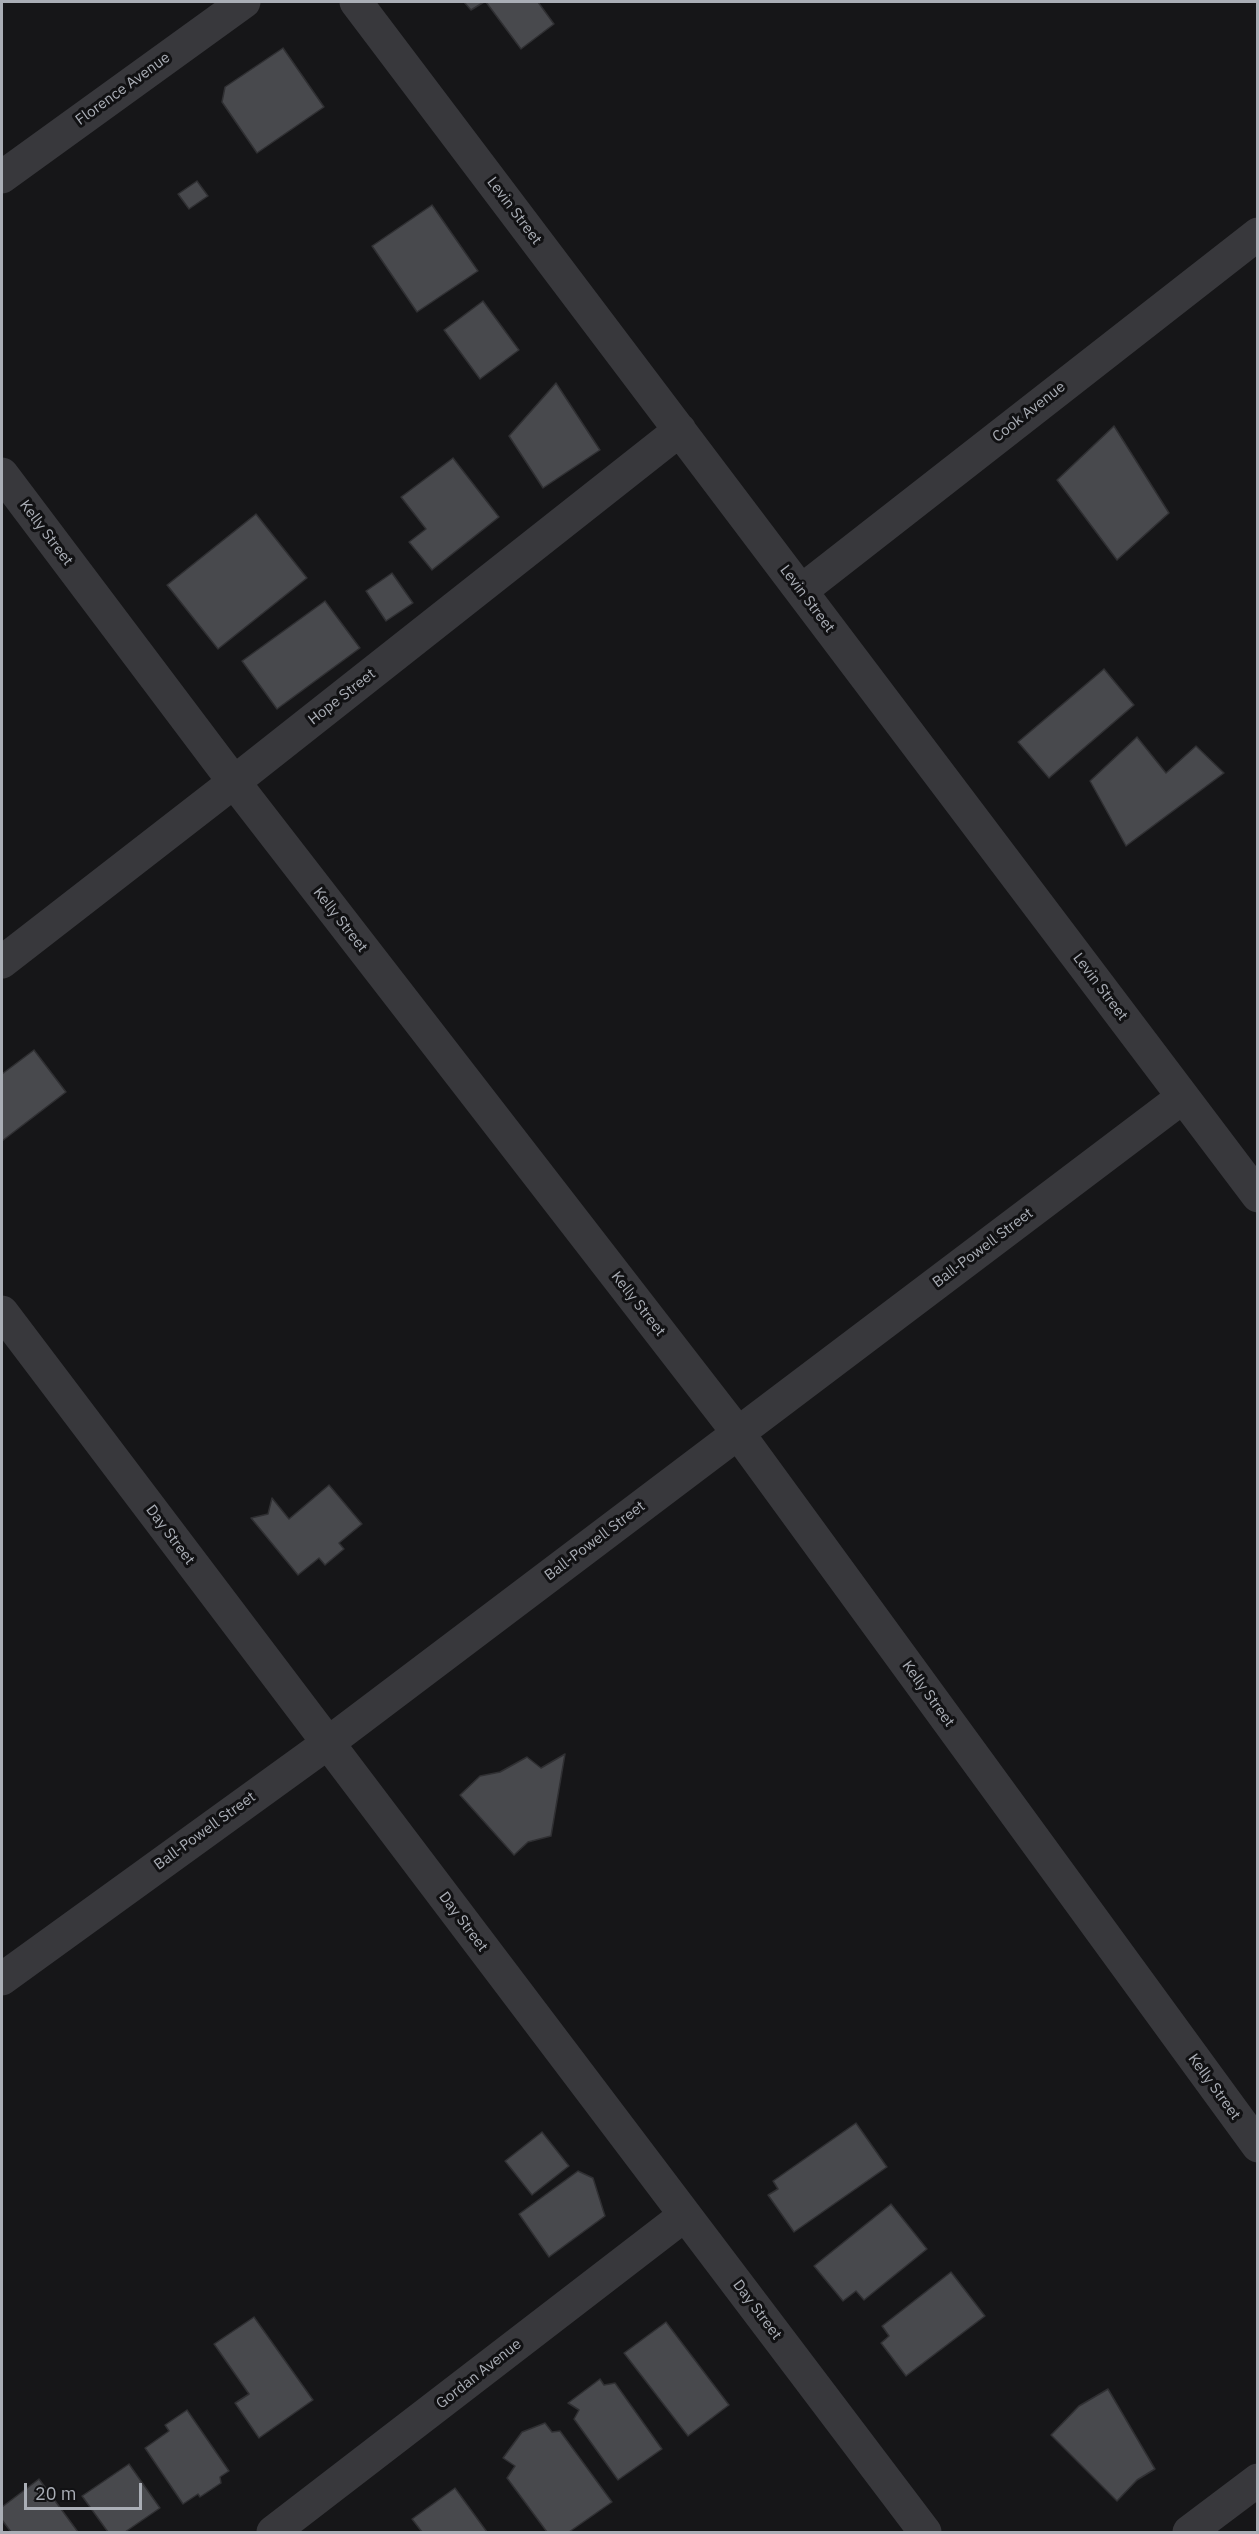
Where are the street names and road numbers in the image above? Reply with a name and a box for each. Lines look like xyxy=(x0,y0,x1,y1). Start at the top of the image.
street label: Florence Avenue xyxy=(72,49,174,129)
street label: Levin Street xyxy=(483,174,545,248)
street label: Cook Avenue xyxy=(989,378,1069,446)
street label: Kelly Street xyxy=(15,497,77,569)
street label: Levin Street xyxy=(776,562,838,636)
street label: Hope Street xyxy=(305,665,379,729)
street label: Kelly Street xyxy=(309,884,371,956)
street label: Levin Street xyxy=(1069,950,1131,1024)
street label: Ball-Powell Street xyxy=(929,1204,1037,1292)
street label: Kelly Street xyxy=(607,1268,669,1340)
street label: Ball-Powell Street xyxy=(541,1497,649,1585)
street label: Day Street xyxy=(142,1502,198,1568)
street label: Kelly Street xyxy=(898,1657,958,1731)
street label: Ball-Powell Street xyxy=(151,1788,259,1874)
street label: Day Street xyxy=(435,1889,491,1955)
street label: Kelly Street xyxy=(1184,2050,1244,2124)
street label: Day Street xyxy=(729,2277,785,2343)
street label: Gordan Avenue xyxy=(433,2335,525,2413)

